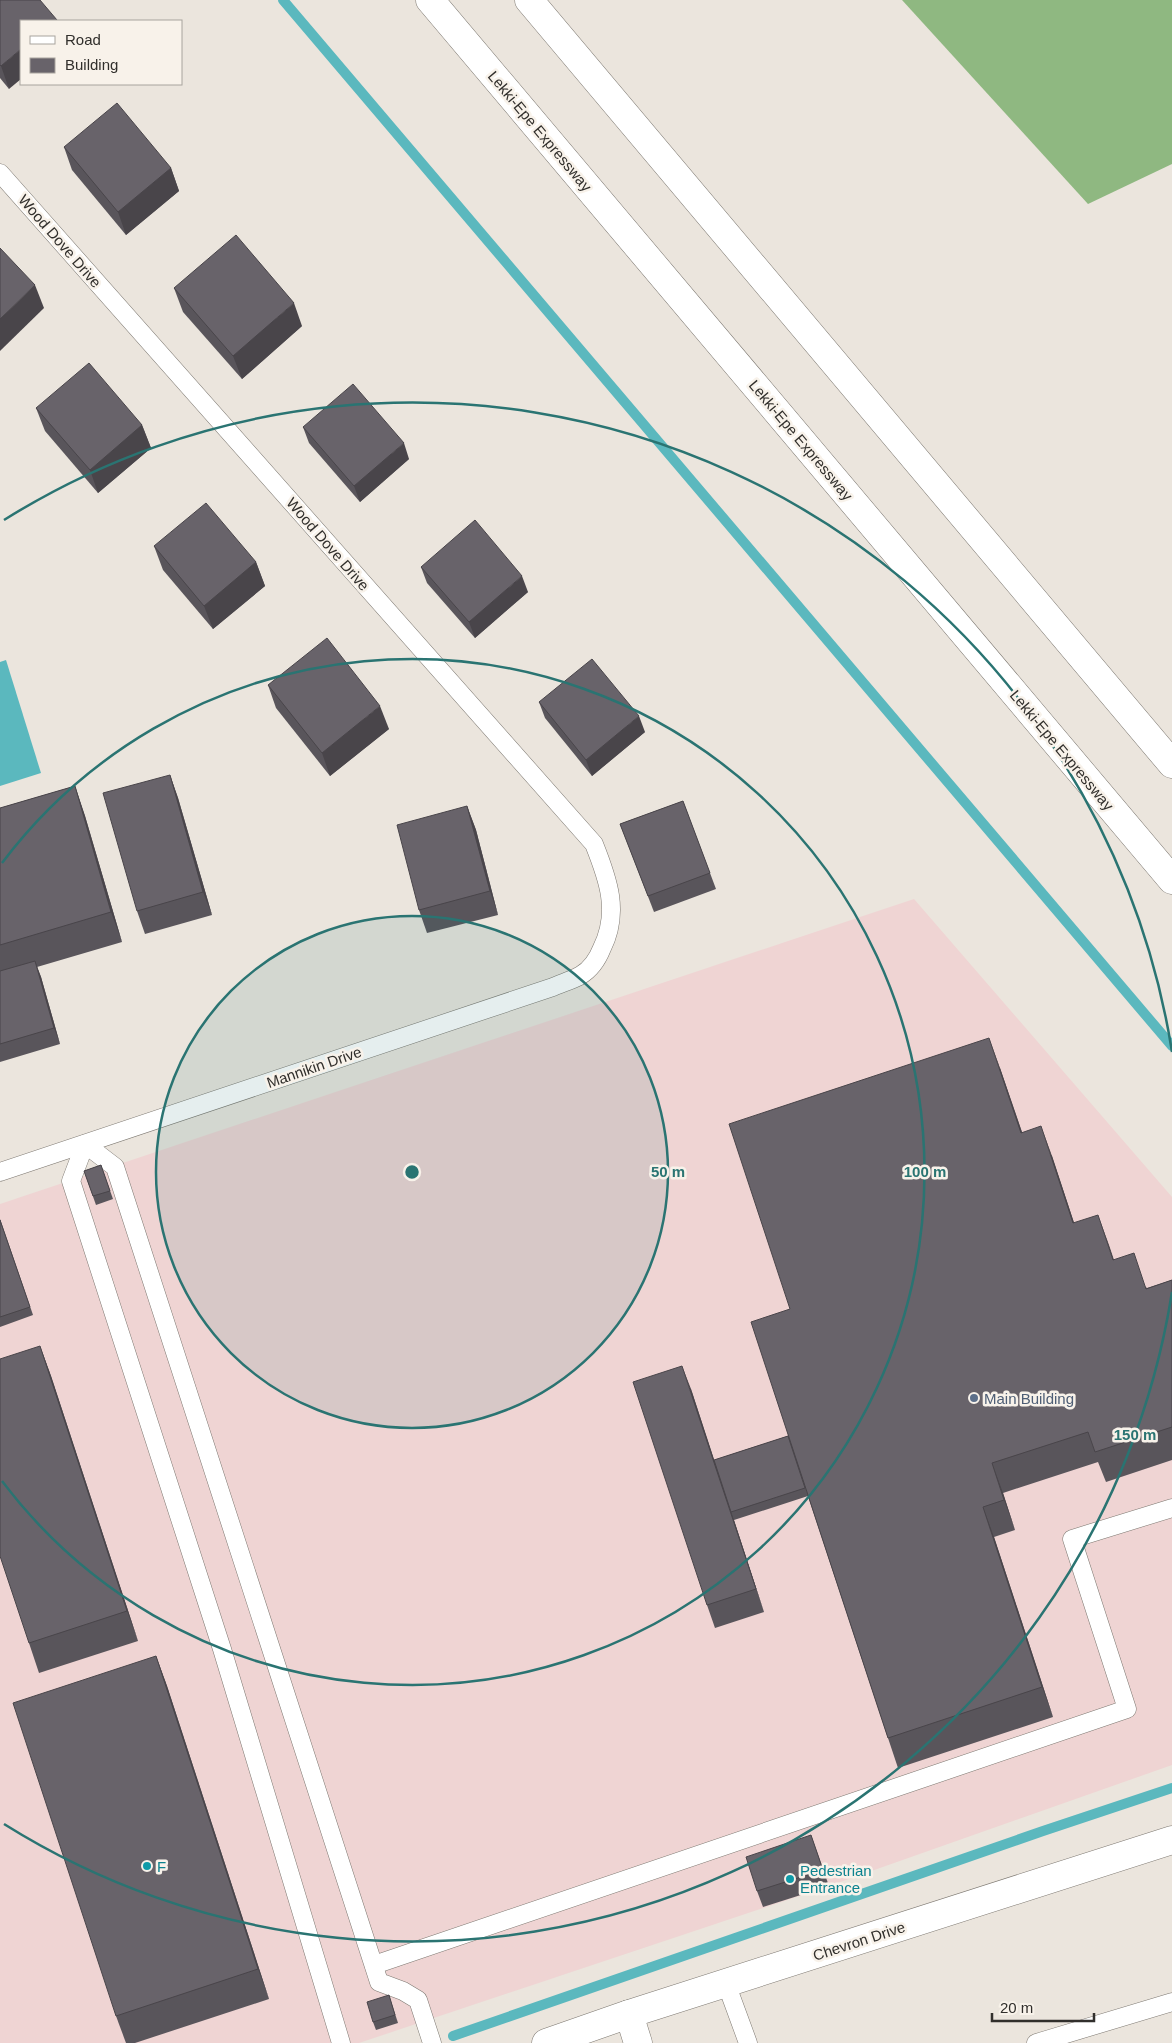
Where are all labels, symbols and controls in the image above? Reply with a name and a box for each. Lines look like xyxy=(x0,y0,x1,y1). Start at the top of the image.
legend xyxy=(20,20,182,85)
text: Road xyxy=(65,31,101,48)
text: Building xyxy=(65,56,118,73)
street label: Lekki-Epe Expressway xyxy=(485,67,596,195)
street label: Wood Dove Drive xyxy=(15,191,105,291)
street label: Lekki-Epe Expressway xyxy=(746,376,857,504)
street label: Wood Dove Drive xyxy=(283,494,373,594)
street label: Lekki-Epe Expressway xyxy=(1007,686,1118,814)
street label: Mannikin Drive xyxy=(264,1043,364,1091)
centre of rings xyxy=(403,1163,421,1181)
text: 50 m xyxy=(651,1163,685,1180)
text: 100 m xyxy=(904,1163,946,1180)
place label: Main Building xyxy=(984,1390,1074,1407)
marker: Main Building xyxy=(968,1392,980,1404)
text: 150 m xyxy=(1114,1426,1156,1443)
place label: F xyxy=(157,1858,166,1875)
marker: F xyxy=(141,1860,153,1872)
place label: Pedestrian Entrance xyxy=(800,1862,872,1896)
marker: Pedestrian Entrance xyxy=(784,1873,796,1885)
street label: Chevron Drive xyxy=(811,1918,907,1964)
scale bar xyxy=(992,1990,1094,2022)
text: 20 m xyxy=(1000,1999,1033,2016)

